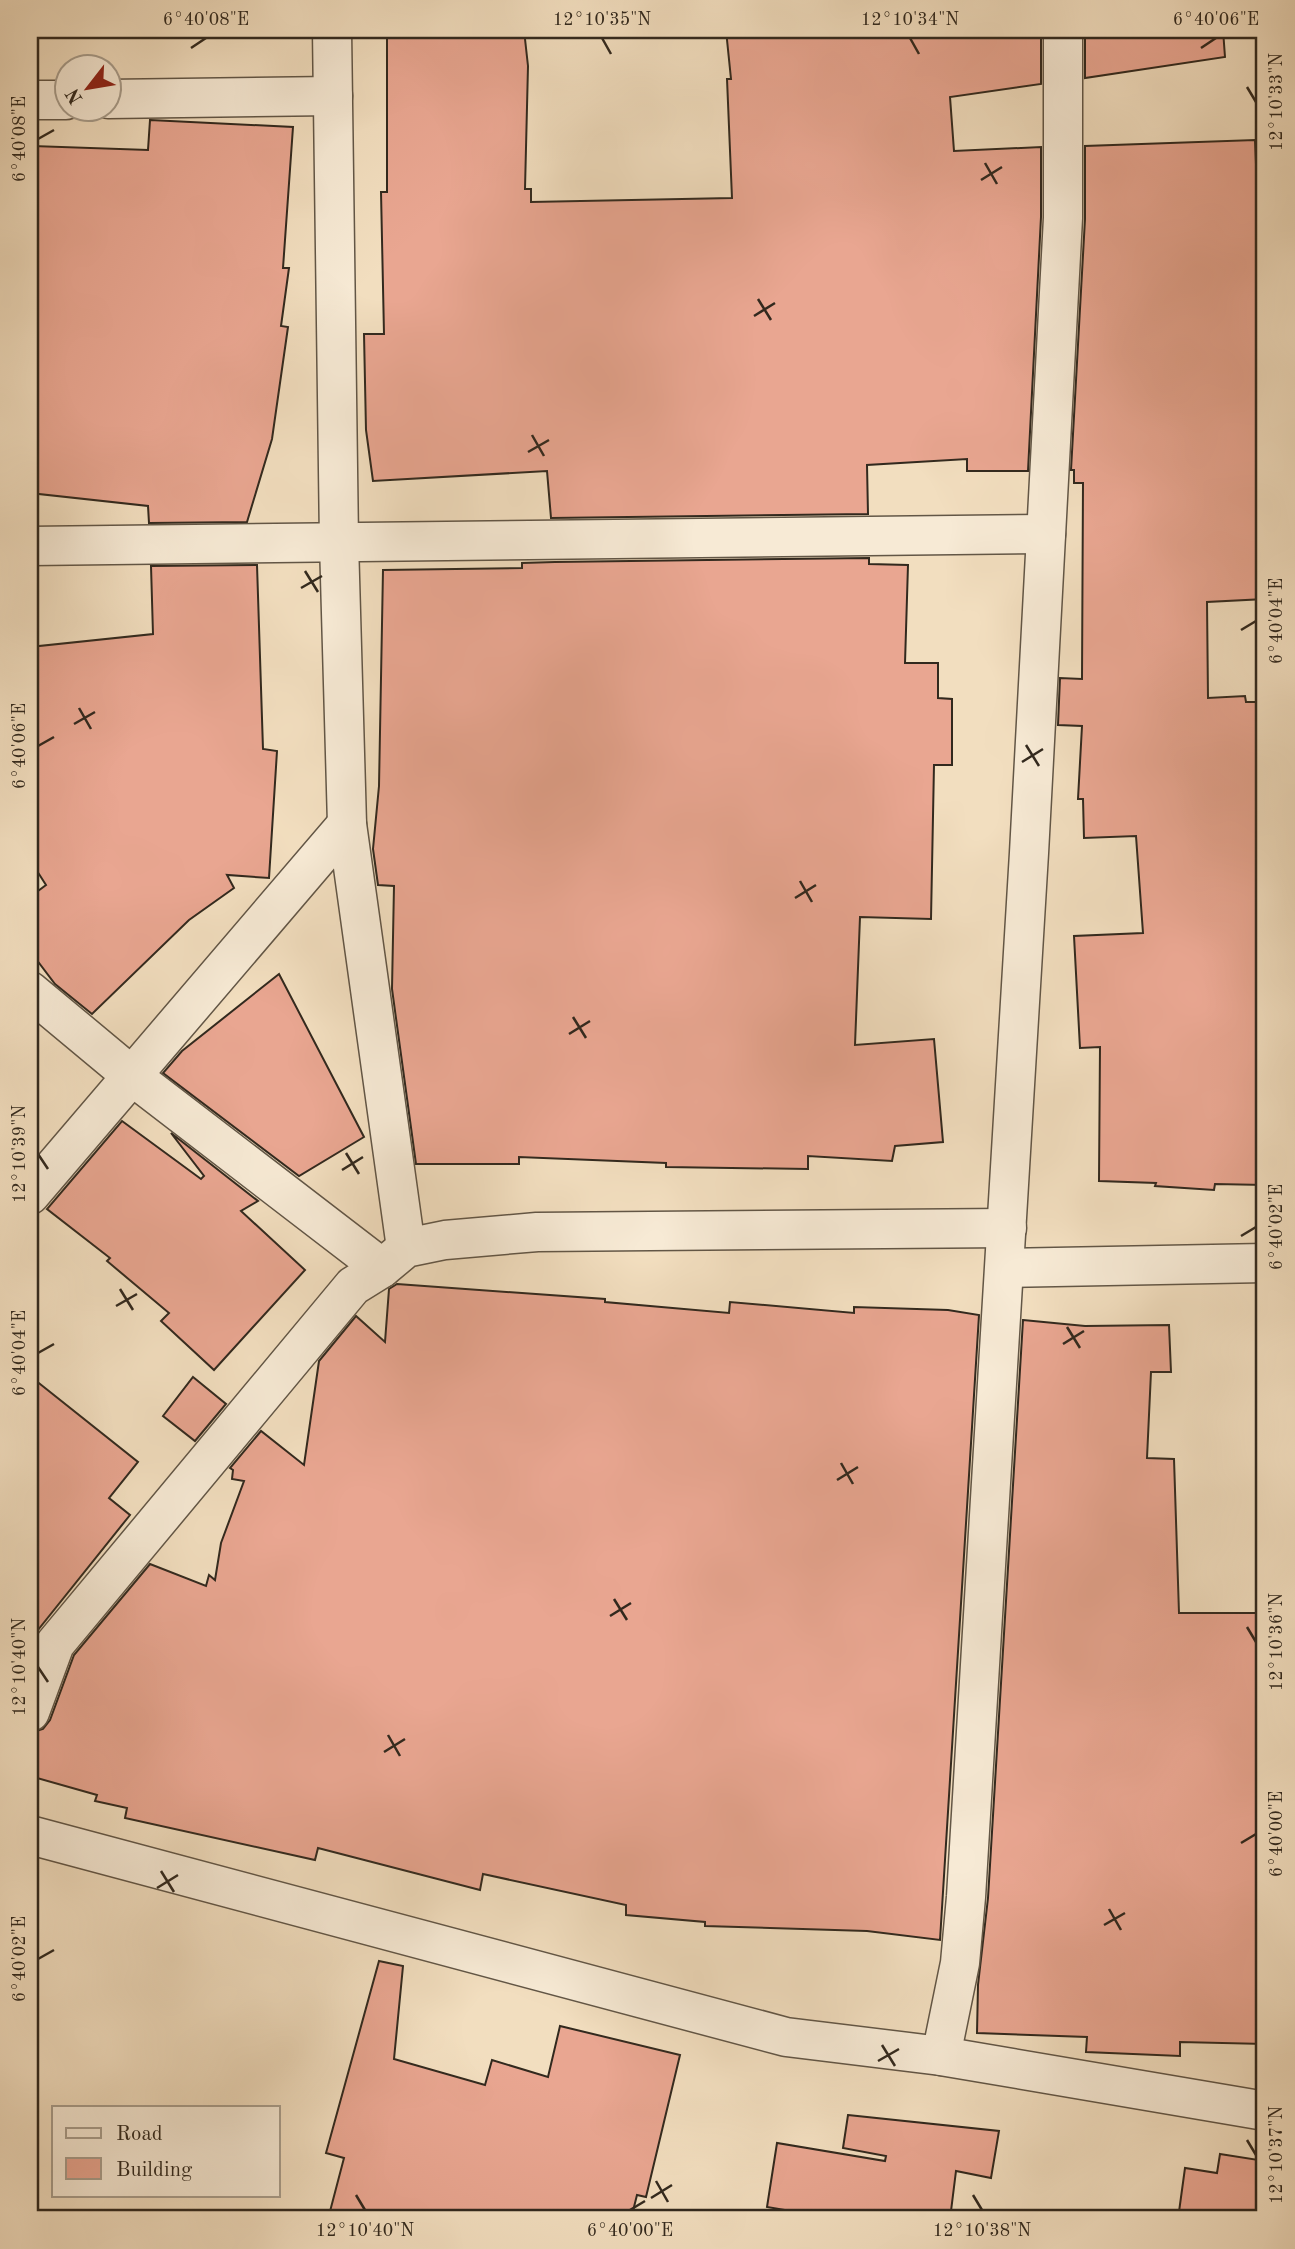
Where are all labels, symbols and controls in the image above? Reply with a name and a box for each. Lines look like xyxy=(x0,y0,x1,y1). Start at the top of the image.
text: 6°40'08"E xyxy=(163,11,249,29)
text: 12°10'35"N xyxy=(553,11,651,29)
text: 12°10'34"N xyxy=(861,11,959,29)
text: 6°40'06"E xyxy=(1173,11,1259,29)
north arrow xyxy=(52,52,122,122)
text: 12°10'33"N xyxy=(1268,53,1286,151)
text: N xyxy=(63,84,87,107)
text: 6°40'08"E xyxy=(11,96,29,182)
text: 6°40'04"E xyxy=(1268,578,1286,664)
text: 6°40'06"E xyxy=(11,703,29,789)
text: 12°10'39"N xyxy=(11,1105,29,1203)
text: 6°40'02"E xyxy=(1268,1184,1286,1270)
text: 6°40'04"E xyxy=(11,1310,29,1396)
text: 12°10'36"N xyxy=(1268,1593,1286,1691)
text: 12°10'40"N xyxy=(11,1618,29,1716)
text: 6°40'00"E xyxy=(1268,1791,1286,1877)
text: 6°40'02"E xyxy=(11,1916,29,2002)
legend xyxy=(52,2106,280,2196)
text: 12°10'37"N xyxy=(1268,2106,1286,2204)
text: Road xyxy=(116,2124,163,2145)
text: Building xyxy=(116,2160,193,2181)
text: 12°10'40"N xyxy=(316,2222,414,2240)
text: 6°40'00"E xyxy=(587,2222,673,2240)
text: 12°10'38"N xyxy=(933,2222,1031,2240)

